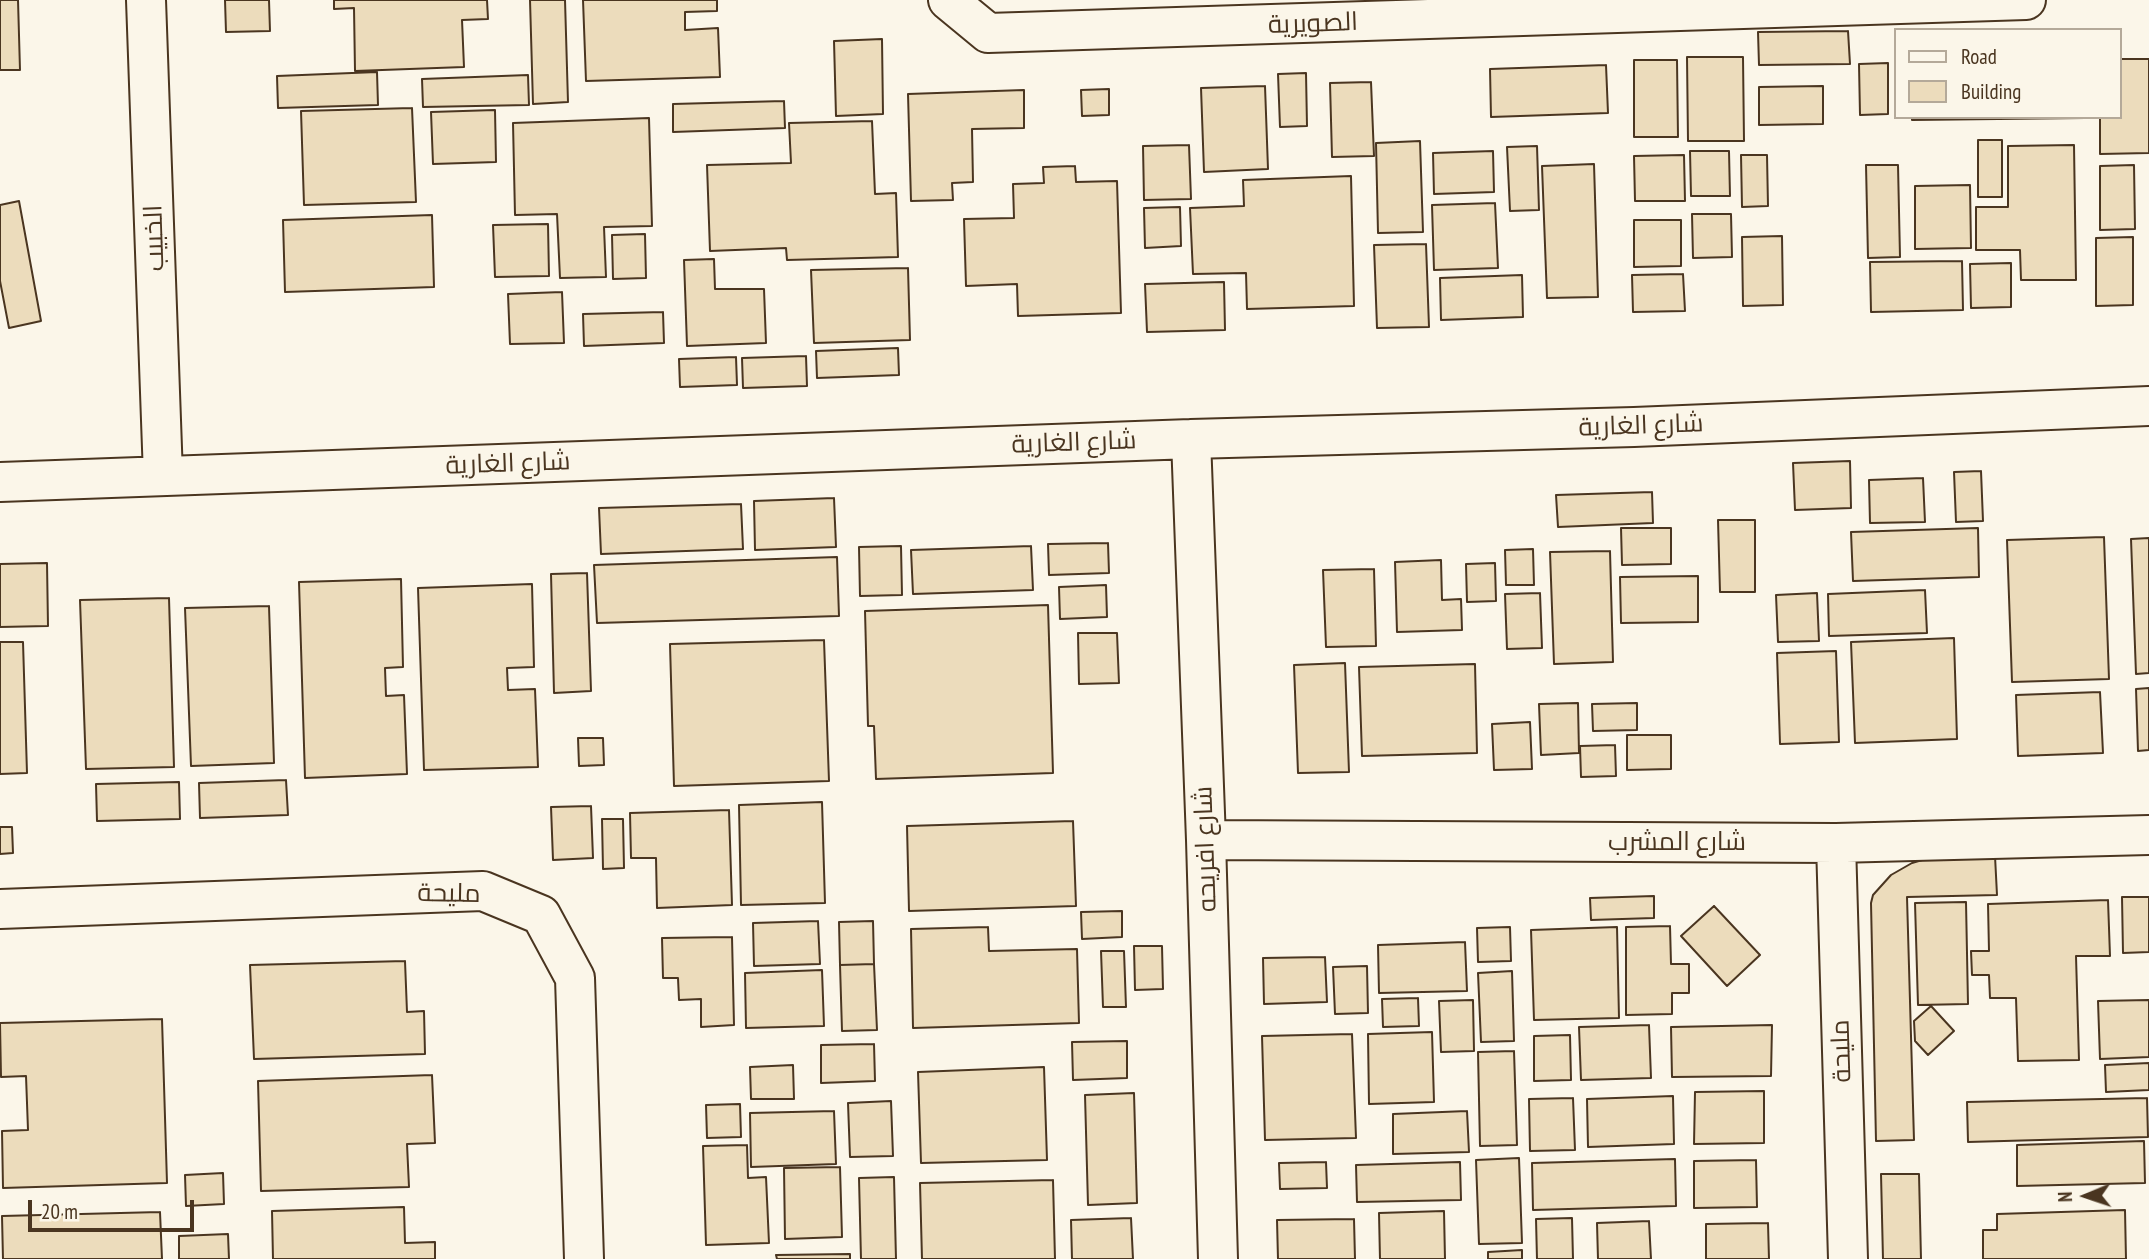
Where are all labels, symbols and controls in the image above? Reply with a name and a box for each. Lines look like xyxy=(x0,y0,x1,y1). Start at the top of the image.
street label: الصويرية xyxy=(1267,7,1359,41)
legend xyxy=(1894,28,2121,119)
text: Road xyxy=(1961,43,1997,70)
text: Building xyxy=(1961,78,2021,105)
street label: الخبيب xyxy=(138,204,172,272)
street label: شارع الغارية xyxy=(1578,408,1704,444)
street label: شارع الغارية xyxy=(1011,425,1137,461)
street label: شارع الغارية xyxy=(445,446,571,482)
street label: شارع افريحه xyxy=(1188,785,1224,913)
street label: شارع المشرب xyxy=(1608,827,1746,859)
street label: مليحة xyxy=(417,878,481,910)
street label: مليحة xyxy=(1825,1019,1859,1083)
north arrow xyxy=(2051,1161,2121,1231)
scale bar xyxy=(32,1186,198,1230)
text: N xyxy=(2053,1191,2077,1202)
text: 20 m xyxy=(41,1198,78,1225)

